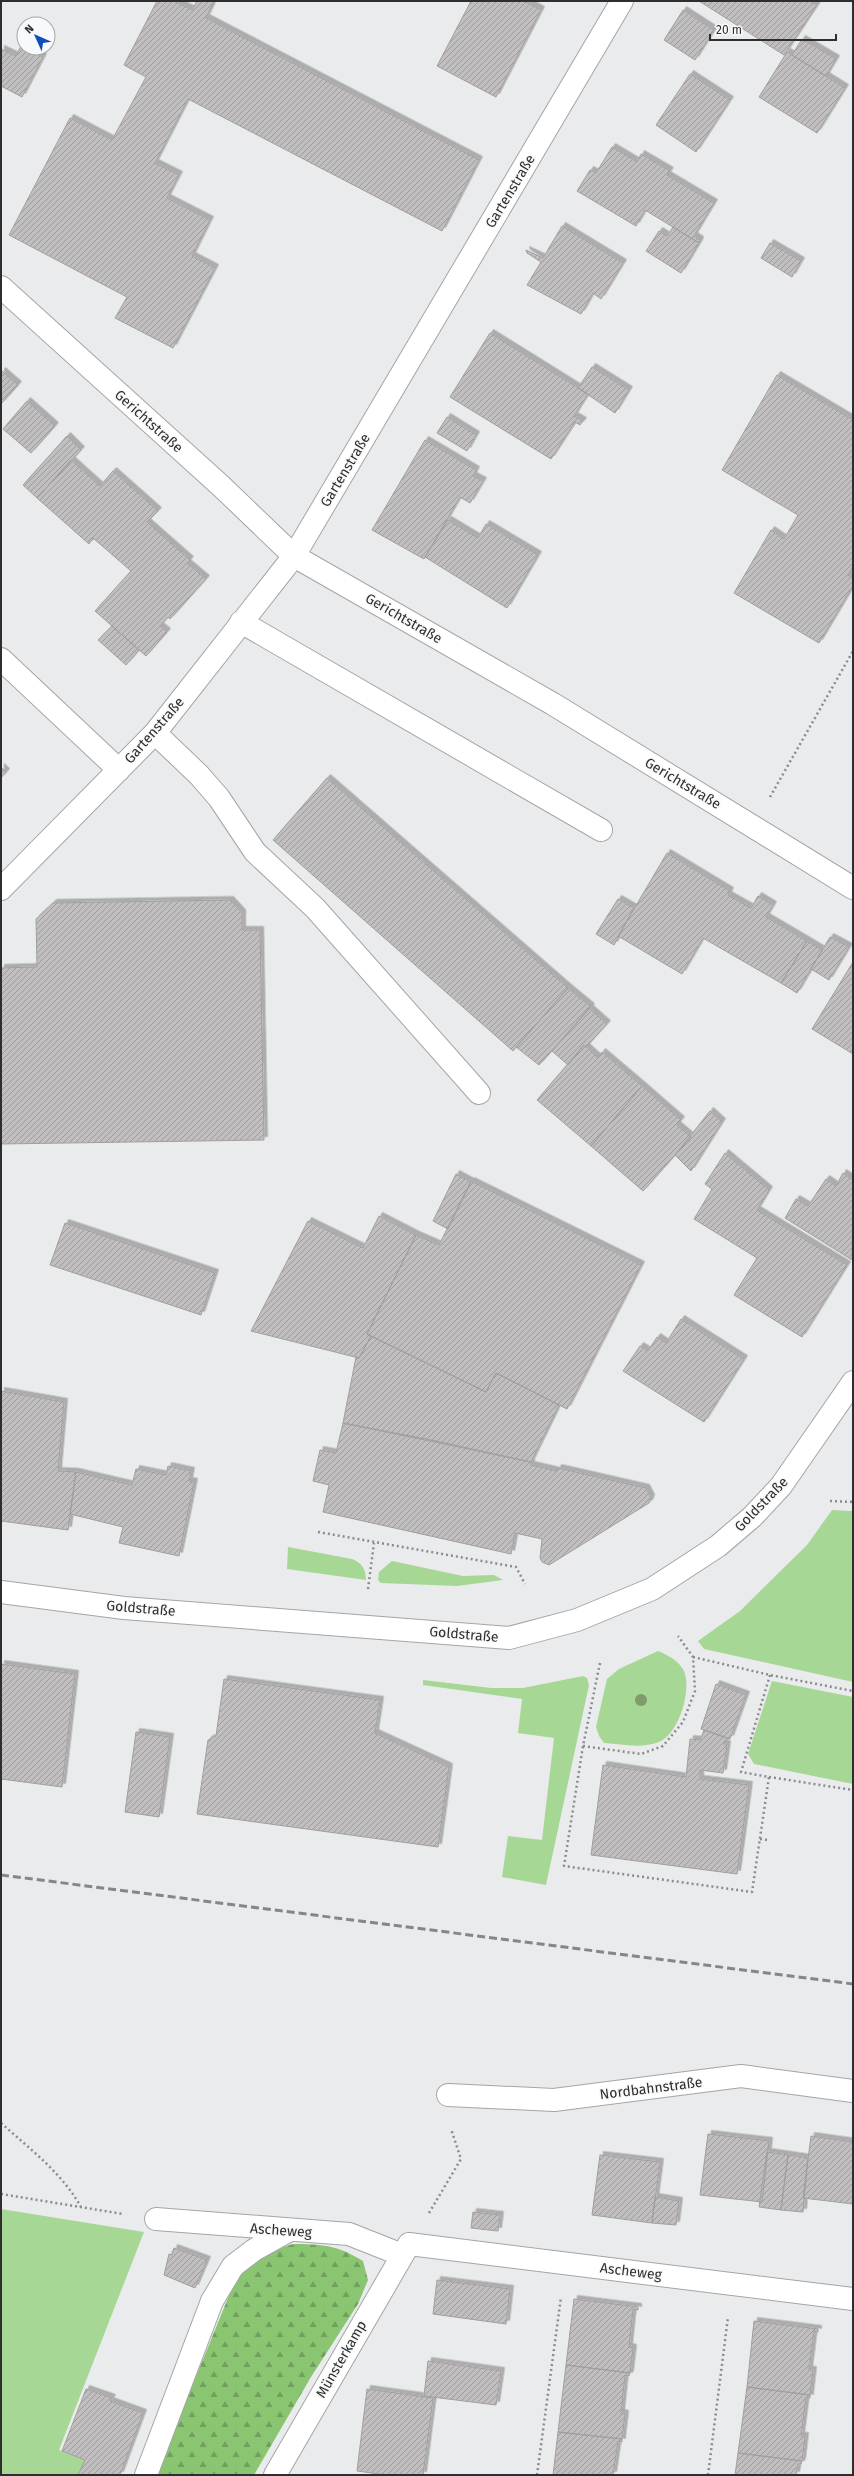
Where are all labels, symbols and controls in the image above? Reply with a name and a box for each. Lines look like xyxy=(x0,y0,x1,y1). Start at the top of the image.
north arrow xyxy=(16,16,56,56)
scale bar xyxy=(710,16,836,42)
text: N xyxy=(22,22,36,36)
text: 20 m xyxy=(716,23,742,37)
street label: Gartenstraße xyxy=(482,151,539,231)
street label: Gerichtstraße xyxy=(111,386,186,456)
street label: Gartenstraße xyxy=(317,430,374,510)
street label: Gerichtstraße xyxy=(362,590,445,647)
street label: Gartenstraße xyxy=(121,694,188,767)
street label: Gerichtstraße xyxy=(642,754,724,813)
street label: Goldstraße xyxy=(731,1473,792,1535)
street label: Goldstraße xyxy=(106,1597,176,1620)
street label: Goldstraße xyxy=(429,1623,499,1646)
street label: Nordbahnstraße xyxy=(599,2074,703,2103)
street label: Ascheweg xyxy=(249,2220,313,2241)
street label: Ascheweg xyxy=(599,2259,663,2284)
street label: Münsterkamp xyxy=(312,2318,370,2401)

